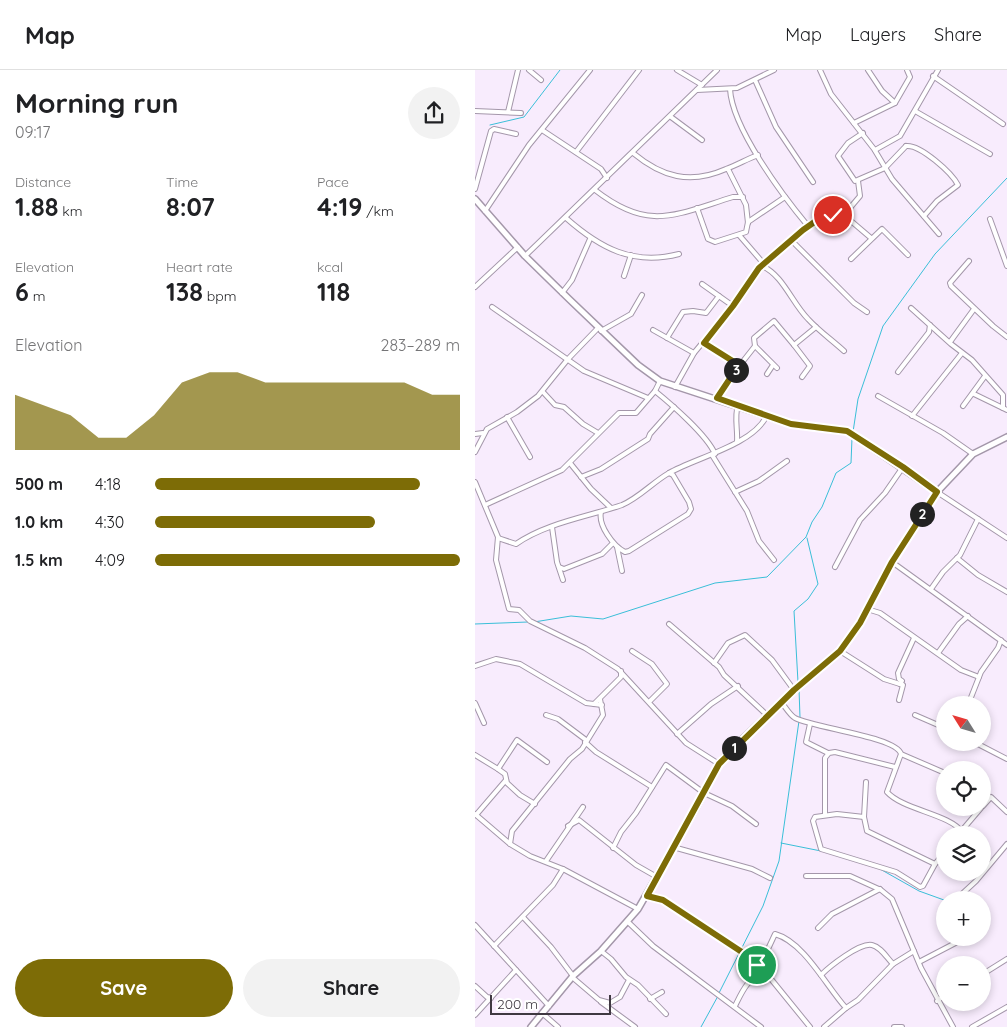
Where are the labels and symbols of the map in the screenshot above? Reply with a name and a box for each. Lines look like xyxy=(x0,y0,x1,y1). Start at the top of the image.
pin xyxy=(812,194,854,236)
pin: 3 xyxy=(723,358,749,382)
pin: 2 xyxy=(909,502,935,526)
north arrow xyxy=(936,696,991,751)
pin: 1 xyxy=(721,736,747,760)
pin xyxy=(736,944,778,986)
scale bar xyxy=(490,992,611,1015)

